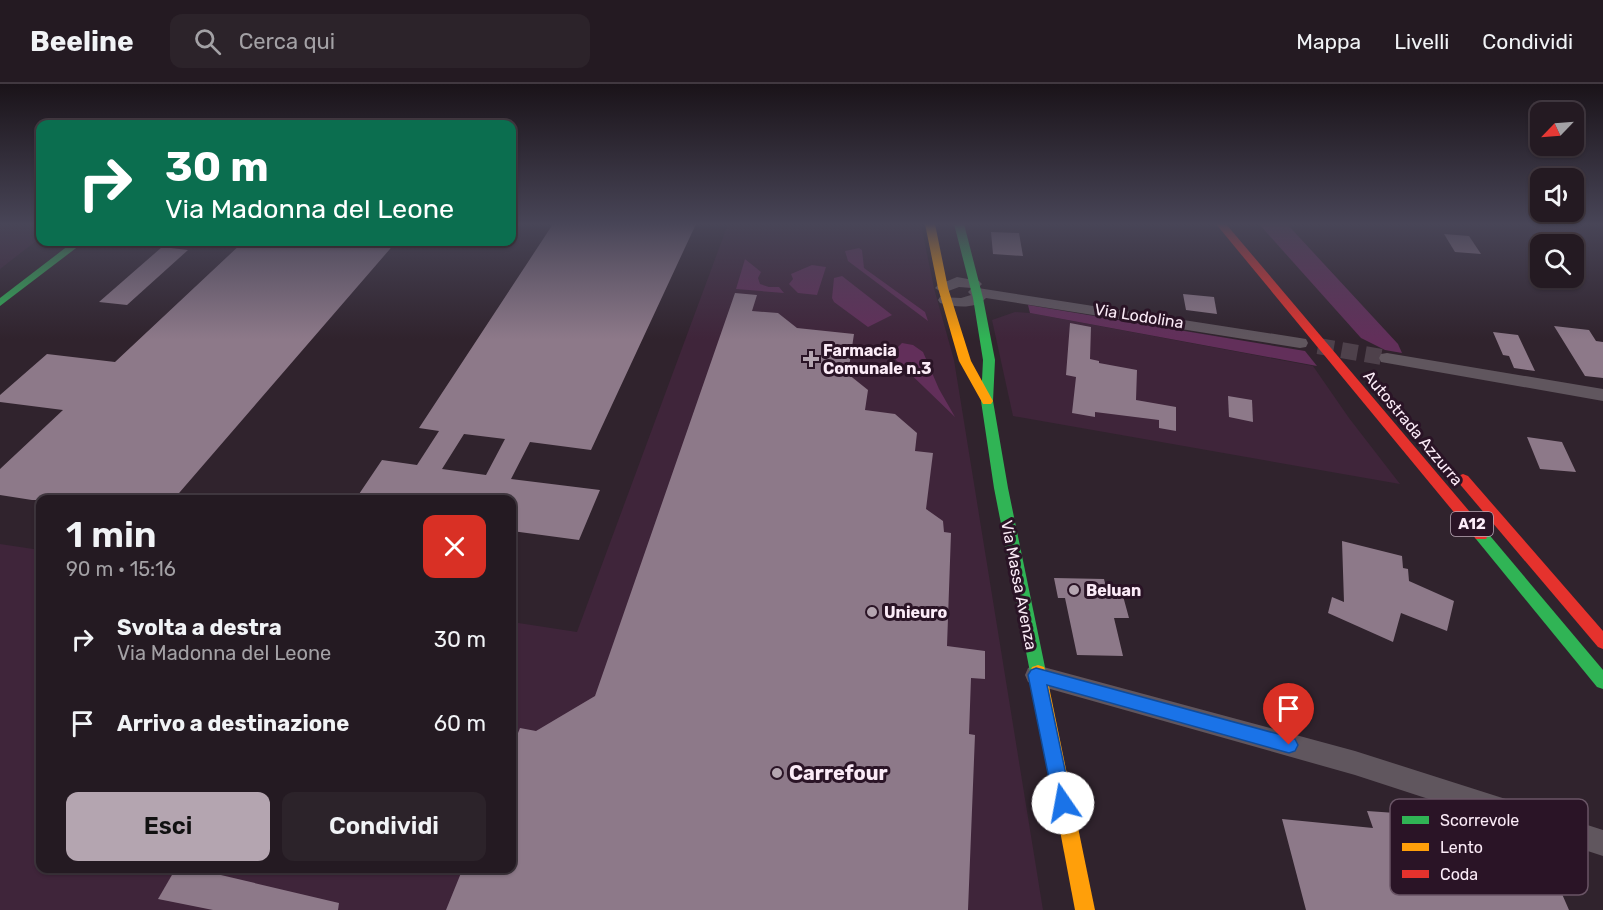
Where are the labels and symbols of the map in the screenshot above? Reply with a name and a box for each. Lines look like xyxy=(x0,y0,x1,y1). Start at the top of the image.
north arrow xyxy=(1530,102,1584,156)
street label: Via Lodolina xyxy=(1093,300,1185,332)
place label: Farmacia Comunale n.3 xyxy=(823,341,932,378)
marker: Farmacia Comunale n.3 xyxy=(804,352,818,366)
street label: Autostrada Azzurra xyxy=(1359,367,1467,489)
road number: A12 xyxy=(1451,512,1493,536)
street label: Via Massa Avenza xyxy=(997,519,1041,651)
place label: Beluan xyxy=(1086,581,1141,600)
marker: Beluan xyxy=(1067,583,1081,597)
place label: Unieuro xyxy=(884,603,947,622)
marker: Unieuro xyxy=(865,605,879,619)
pin xyxy=(1263,683,1314,745)
place label: Carrefour xyxy=(789,761,888,785)
marker: Carrefour xyxy=(770,766,784,780)
position arrow xyxy=(1031,771,1095,835)
legend xyxy=(1390,799,1588,895)
text: Scorrevole xyxy=(1440,811,1519,830)
text: Lento xyxy=(1440,838,1483,857)
text: Coda xyxy=(1440,865,1478,884)

